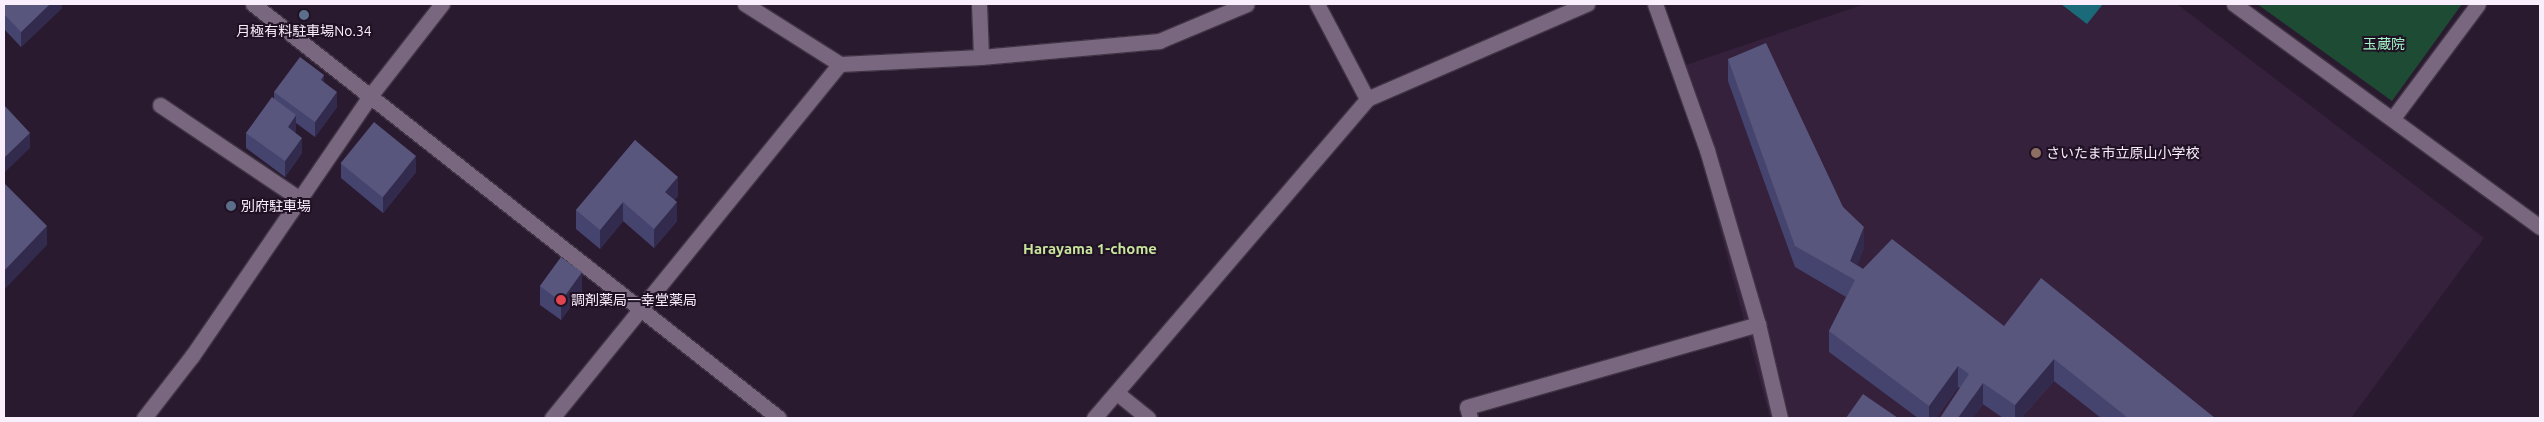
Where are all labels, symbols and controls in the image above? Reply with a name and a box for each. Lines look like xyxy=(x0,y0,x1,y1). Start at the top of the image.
marker: 月極有料駐車場No.34 xyxy=(298,9,310,21)
place label: 月極有料駐車場No.34 xyxy=(236,23,372,39)
park label: 玉蔵院 xyxy=(2363,36,2405,52)
place label: さいたま市立原山小学校 xyxy=(2046,145,2200,161)
marker: さいたま市立原山小学校 xyxy=(2030,147,2042,159)
place label: 別府駐車場 xyxy=(241,198,311,214)
marker: 別府駐車場 xyxy=(225,200,237,212)
district label: Harayama 1-chome xyxy=(1023,240,1157,258)
place label: 調剤薬局一幸堂薬局 xyxy=(571,292,697,308)
marker: 調剤薬局一幸堂薬局 xyxy=(555,294,567,306)

